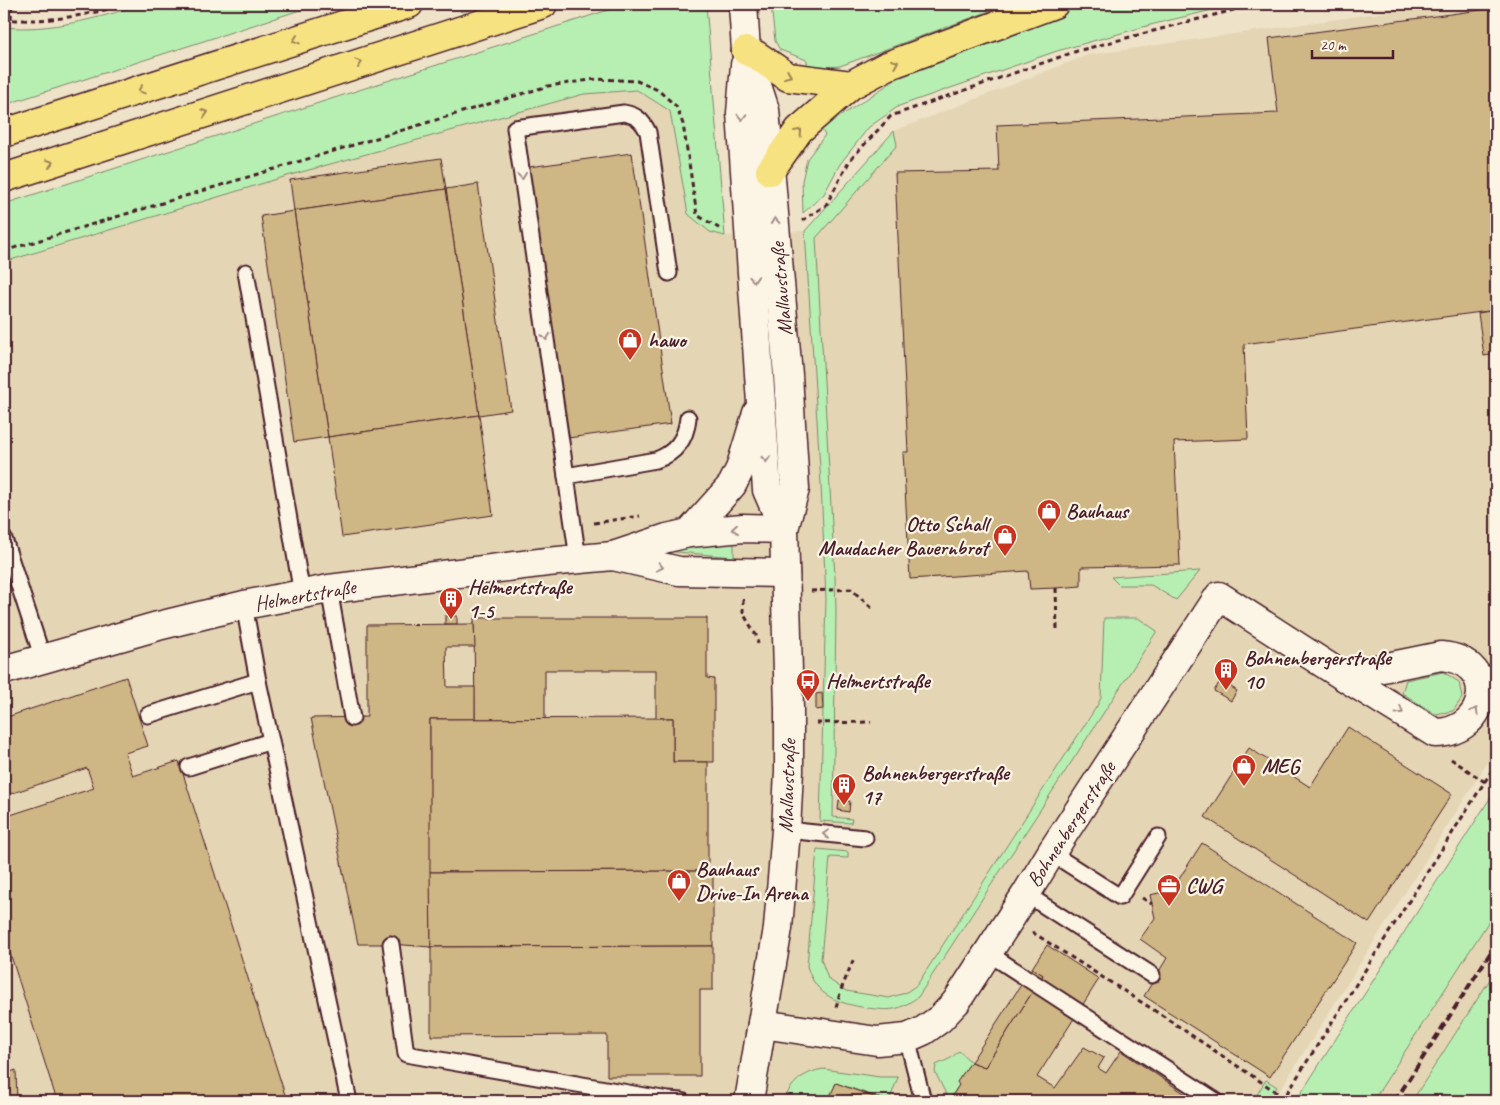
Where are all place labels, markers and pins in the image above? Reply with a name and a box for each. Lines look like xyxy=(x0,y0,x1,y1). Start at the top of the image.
shop icon: hawo xyxy=(617,327,643,361)
place label: hawo xyxy=(648,327,688,353)
shop icon: Bauhaus xyxy=(1036,498,1062,532)
place label: Bauhaus xyxy=(1066,498,1131,524)
place label: Otto Schall Maudacher Bauernbrot xyxy=(818,511,992,561)
shop icon: Otto Schall Maudacher Bauernbrot xyxy=(992,523,1018,557)
place label: Helmertstraße 1-5 xyxy=(468,574,573,624)
building icon: Helmertstraße 1-5 xyxy=(438,586,464,620)
place label: Bohnenbergerstraße 10 xyxy=(1244,645,1393,695)
building icon: Bohnenbergerstraße 10 xyxy=(1213,657,1239,691)
bus stop icon: Helmertstraße xyxy=(795,668,821,702)
place label: Helmertstraße xyxy=(826,668,931,694)
shop icon: MEG xyxy=(1231,753,1257,787)
place label: MEG xyxy=(1262,753,1302,779)
place label: Bohnenbergerstraße 17 xyxy=(862,760,1011,810)
building icon: Bohnenbergerstraße 17 xyxy=(831,772,857,806)
place label: Bauhaus Drive-In Arena xyxy=(696,856,809,906)
shop icon: Bauhaus Drive-In Arena xyxy=(666,868,692,902)
office icon: CWG xyxy=(1156,873,1182,907)
place label: CWG xyxy=(1186,873,1225,899)

